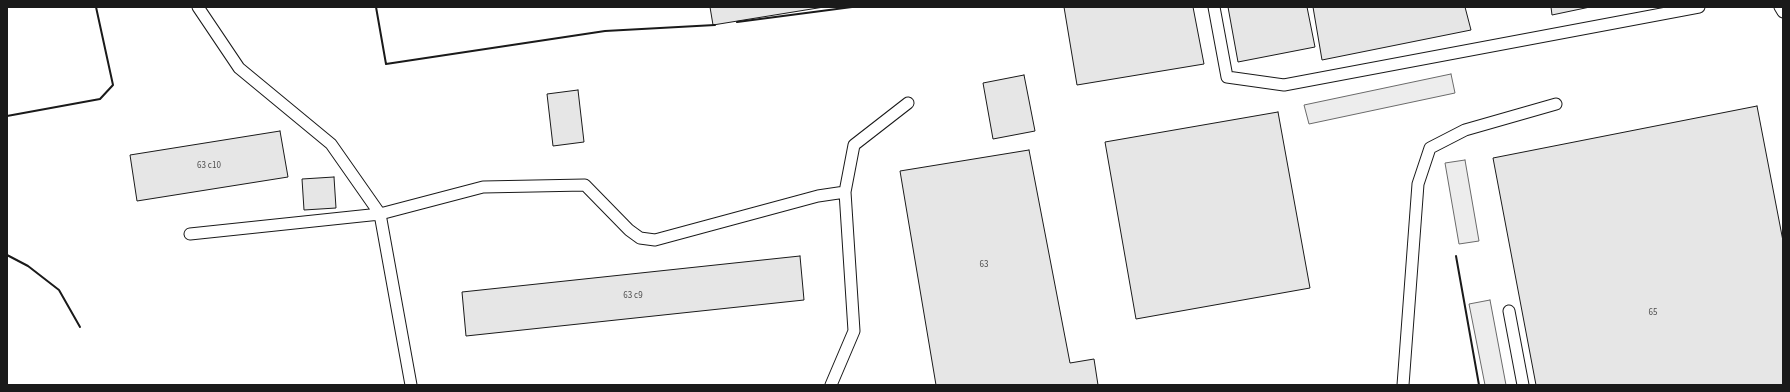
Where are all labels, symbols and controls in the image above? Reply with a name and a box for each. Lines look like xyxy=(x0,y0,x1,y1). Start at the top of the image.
house number: 63 с10 xyxy=(197,161,221,171)
house number: 63 xyxy=(980,260,988,270)
house number: 63 с9 xyxy=(623,291,643,301)
house number: 65 xyxy=(1649,308,1657,318)

